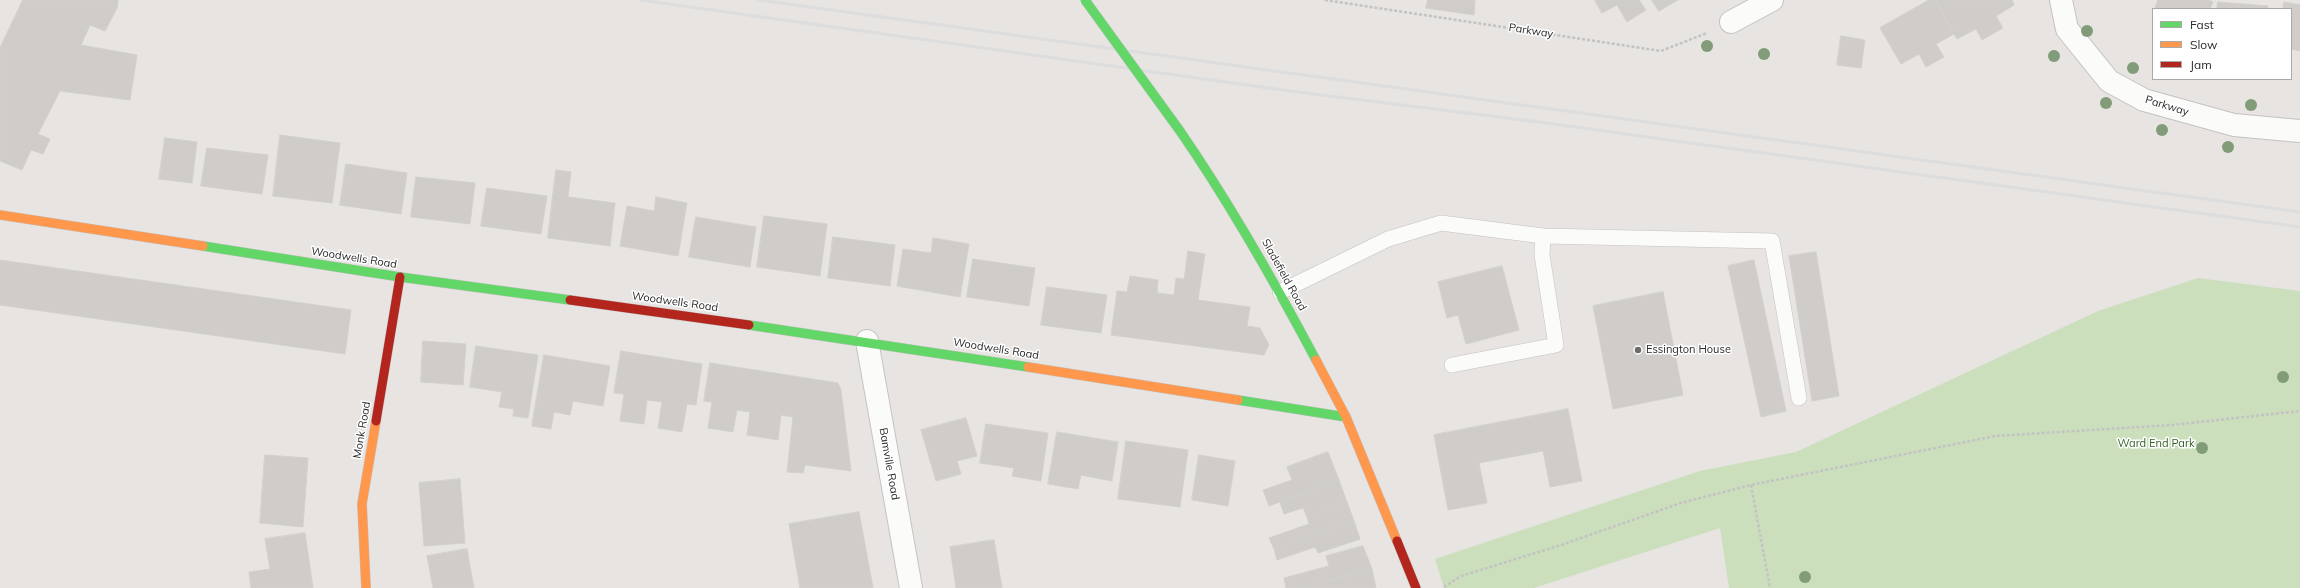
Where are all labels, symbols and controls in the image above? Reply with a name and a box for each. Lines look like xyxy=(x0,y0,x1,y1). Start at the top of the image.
legend xyxy=(2152,8,2292,80)
text: Fast xyxy=(2190,17,2214,32)
street label: Parkway xyxy=(1508,21,1554,41)
text: Slow xyxy=(2190,37,2218,52)
text: Jam xyxy=(2190,57,2212,72)
street label: Parkway xyxy=(2144,93,2190,119)
street label: Sladefield Road xyxy=(1259,237,1309,313)
street label: Woodwells Road xyxy=(310,245,398,271)
street label: Woodwells Road xyxy=(631,289,719,315)
street label: Woodwells Road xyxy=(952,336,1040,362)
place label: Essington House xyxy=(1646,343,1731,357)
marker: Essington House xyxy=(1633,345,1643,355)
street label: Monk Road xyxy=(350,400,374,460)
street label: Bamville Road xyxy=(876,427,902,501)
park label: Ward End Park xyxy=(2117,437,2195,451)

